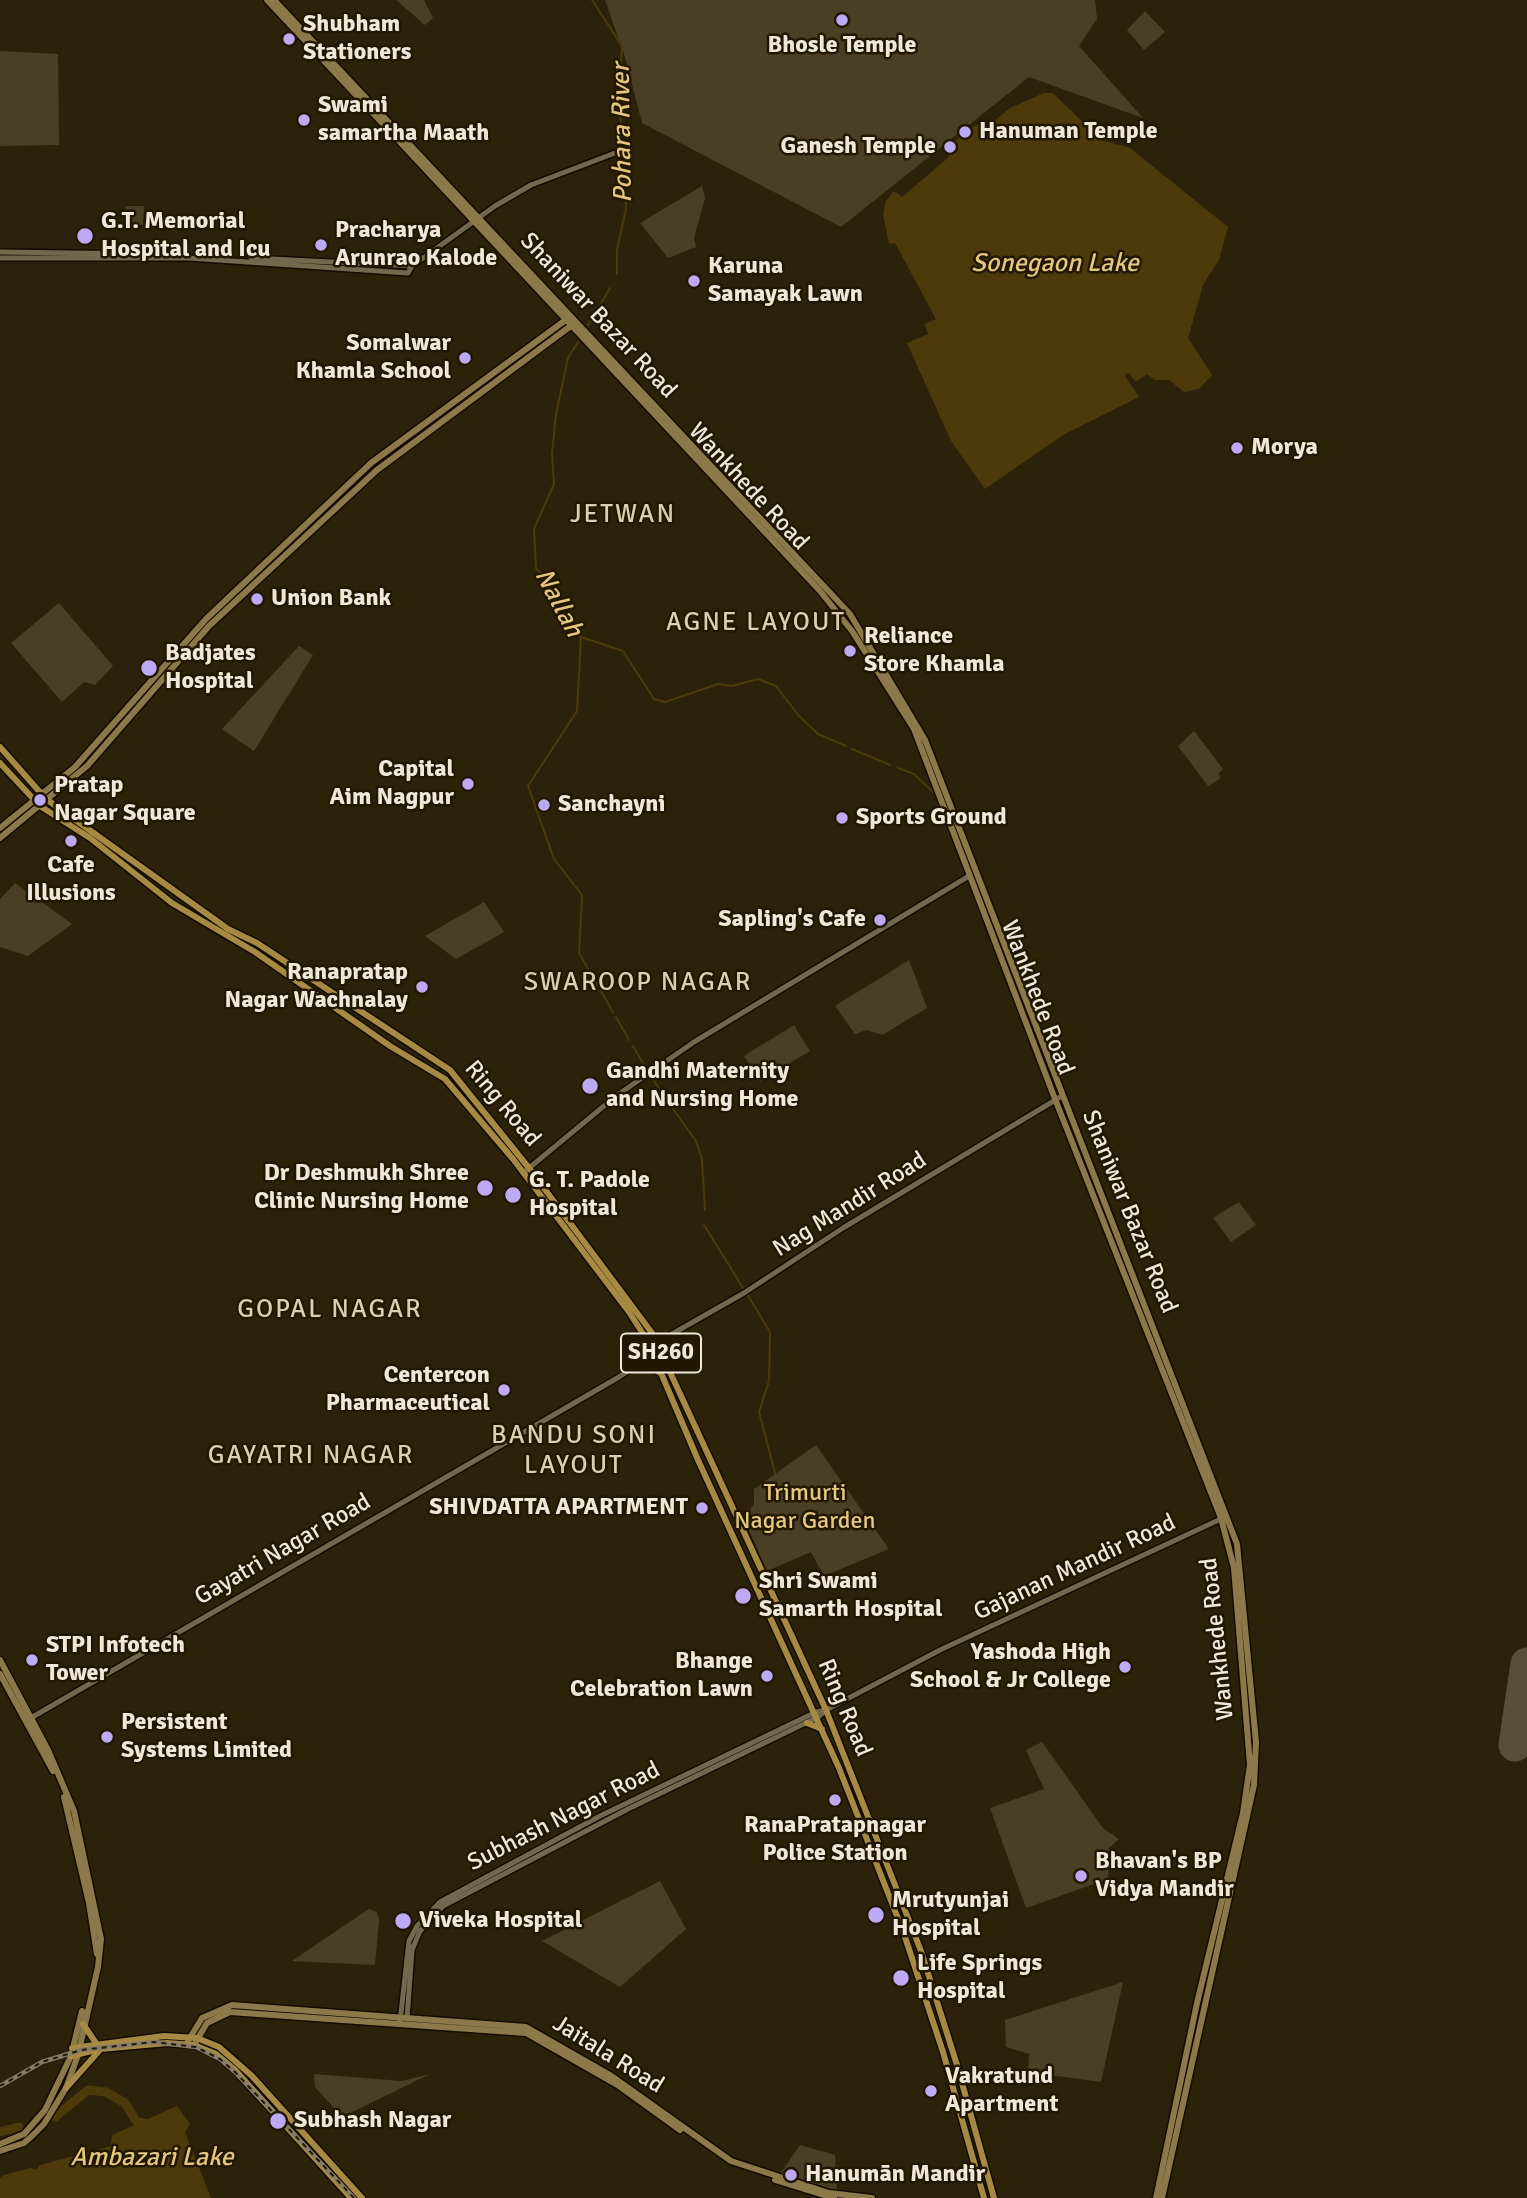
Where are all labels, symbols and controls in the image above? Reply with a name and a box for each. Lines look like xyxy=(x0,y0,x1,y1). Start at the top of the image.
place label: Shubham Stationers xyxy=(303,11,411,67)
marker: Bhosle Temple xyxy=(834,12,850,28)
marker: Shubham Stationers xyxy=(281,31,297,47)
place label: Bhosle Temple xyxy=(768,32,916,60)
water label: Pohara River xyxy=(606,63,640,203)
place label: Swami samartha Maath xyxy=(318,92,489,148)
marker: Swami samartha Maath xyxy=(296,112,312,128)
place label: Hanuman Temple xyxy=(979,118,1158,146)
marker: Hanuman Temple xyxy=(957,124,973,140)
place label: Ganesh Temple xyxy=(780,133,936,161)
marker: Ganesh Temple xyxy=(942,139,958,155)
place label: G.T. Memorial Hospital and Icu xyxy=(101,208,270,264)
place label: Pracharya Arunrao Kalode xyxy=(335,217,497,273)
marker: G.T. Memorial Hospital and Icu xyxy=(75,226,95,246)
street label: Shaniwar Bazar Road xyxy=(514,227,682,405)
marker: Pracharya Arunrao Kalode xyxy=(313,237,329,253)
water label: Sonegaon Lake xyxy=(971,248,1139,280)
place label: Karuna Samayak Lawn xyxy=(708,253,863,309)
marker: Karuna Samayak Lawn xyxy=(686,273,702,289)
place label: Somalwar Khamla School xyxy=(296,330,451,386)
marker: Somalwar Khamla School xyxy=(457,350,473,366)
street label: Wankhede Road xyxy=(682,417,814,557)
place label: Morya xyxy=(1251,434,1318,462)
marker: Morya xyxy=(1229,440,1245,456)
district label: JETWAN xyxy=(571,499,675,531)
water label: Nallah xyxy=(527,563,589,643)
place label: Union Bank xyxy=(271,585,391,613)
marker: Union Bank xyxy=(249,591,265,607)
district label: AGNE LAYOUT xyxy=(667,607,845,639)
place label: Reliance Store Khamla xyxy=(864,623,1005,679)
place label: Badjates Hospital xyxy=(165,640,256,696)
marker: Reliance Store Khamla xyxy=(842,643,858,659)
marker: Badjates Hospital xyxy=(139,658,159,678)
place label: Capital Aim Nagpur xyxy=(329,756,454,812)
place label: Pratap Nagar Square xyxy=(54,772,196,828)
marker: Capital Aim Nagpur xyxy=(460,776,476,792)
place label: Sanchayni xyxy=(558,791,665,819)
marker: Pratap Nagar Square xyxy=(32,792,48,808)
marker: Sanchayni xyxy=(536,797,552,813)
place label: Sports Ground xyxy=(856,804,1007,832)
marker: Sports Ground xyxy=(834,810,850,826)
marker: Cafe Illusions xyxy=(63,833,79,849)
place label: Cafe Illusions xyxy=(26,852,116,908)
place label: Sapling's Cafe xyxy=(718,906,866,934)
marker: Sapling's Cafe xyxy=(872,912,888,928)
street label: Wankhede Road xyxy=(994,917,1080,1079)
place label: Ranapratap Nagar Wachnalay xyxy=(225,959,408,1015)
district label: SWAROOP NAGAR xyxy=(525,967,751,999)
marker: Ranapratap Nagar Wachnalay xyxy=(414,979,430,995)
street label: Ring Road xyxy=(458,1055,546,1153)
place label: Gandhi Maternity and Nursing Home xyxy=(606,1058,799,1114)
marker: Gandhi Maternity and Nursing Home xyxy=(580,1076,600,1096)
street label: Shaniwar Bazar Road xyxy=(1075,1106,1183,1318)
street label: Nag Mandir Road xyxy=(768,1146,932,1264)
place label: Dr Deshmukh Shree Clinic Nursing Home xyxy=(254,1160,469,1216)
place label: G. T. Padole Hospital xyxy=(529,1167,650,1223)
marker: Dr Deshmukh Shree Clinic Nursing Home xyxy=(475,1178,495,1198)
marker: G. T. Padole Hospital xyxy=(503,1185,523,1205)
district label: GOPAL NAGAR xyxy=(239,1294,421,1326)
road number: SH260 xyxy=(621,1334,701,1372)
place label: Centercon Pharmaceutical xyxy=(326,1362,490,1418)
marker: Centercon Pharmaceutical xyxy=(496,1382,512,1398)
district label: BANDU SONI LAYOUT xyxy=(492,1420,656,1482)
district label: GAYATRI NAGAR xyxy=(209,1440,413,1472)
park label: Trimurti Nagar Garden xyxy=(734,1480,876,1536)
street label: Gayatri Nagar Road xyxy=(190,1488,376,1612)
place label: SHIVDATTA APARTMENT xyxy=(429,1494,688,1522)
marker: SHIVDATTA APARTMENT xyxy=(694,1500,710,1516)
street label: Gajanan Mandir Road xyxy=(970,1509,1180,1627)
street label: Wankhede Road xyxy=(1195,1556,1241,1722)
place label: Shri Swami Samarth Hospital xyxy=(759,1568,943,1624)
marker: Shri Swami Samarth Hospital xyxy=(733,1586,753,1606)
place label: STPI Infotech Tower xyxy=(46,1632,185,1688)
place label: Yashoda High School & Jr College xyxy=(910,1639,1111,1695)
place label: Bhange Celebration Lawn xyxy=(570,1648,753,1704)
marker: STPI Infotech Tower xyxy=(24,1652,40,1668)
street label: Ring Road xyxy=(811,1655,877,1761)
marker: Yashoda High School & Jr College xyxy=(1117,1659,1133,1675)
marker: Bhange Celebration Lawn xyxy=(759,1668,775,1684)
place label: Persistent Systems Limited xyxy=(121,1709,292,1765)
marker: Persistent Systems Limited xyxy=(99,1729,115,1745)
street label: Subhash Nagar Road xyxy=(463,1756,665,1878)
marker: RanaPratapnagar Police Station xyxy=(827,1792,843,1808)
place label: RanaPratapnagar Police Station xyxy=(744,1812,926,1868)
place label: Bhavan's BP Vidya Mandir xyxy=(1095,1848,1234,1904)
marker: Bhavan's BP Vidya Mandir xyxy=(1073,1868,1089,1884)
place label: Mrutyunjai Hospital xyxy=(892,1887,1009,1943)
marker: Mrutyunjai Hospital xyxy=(866,1905,886,1925)
place label: Viveka Hospital xyxy=(419,1907,582,1935)
marker: Viveka Hospital xyxy=(393,1911,413,1931)
place label: Life Springs Hospital xyxy=(917,1950,1042,2006)
marker: Life Springs Hospital xyxy=(891,1968,911,1988)
street label: Jaitala Road xyxy=(547,2010,669,2100)
place label: Vakratund Apartment xyxy=(945,2063,1058,2119)
marker: Vakratund Apartment xyxy=(923,2083,939,2099)
place label: Subhash Nagar xyxy=(294,2107,451,2135)
marker: Subhash Nagar xyxy=(268,2111,288,2131)
water label: Ambazari Lake xyxy=(70,2142,234,2174)
place label: Hanumān Mandir xyxy=(805,2161,985,2189)
marker: Hanumān Mandir xyxy=(783,2167,799,2183)

